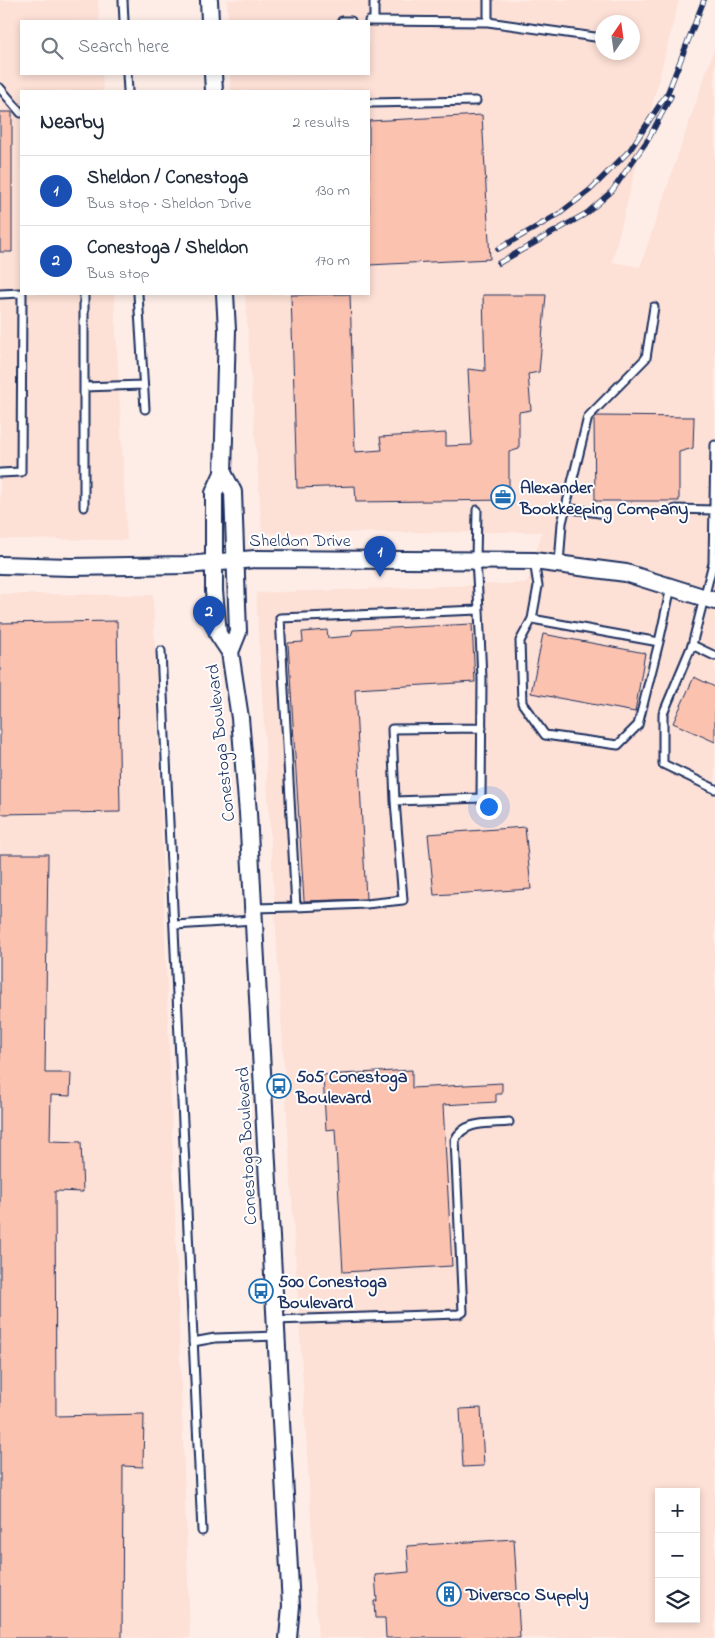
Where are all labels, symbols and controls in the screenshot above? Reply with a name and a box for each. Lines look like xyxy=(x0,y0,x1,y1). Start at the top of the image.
north arrow xyxy=(595,15,640,60)
search box xyxy=(20,20,370,75)
icon: search xyxy=(38,34,66,62)
text: Search here xyxy=(78,34,169,61)
text: Nearby xyxy=(40,108,104,138)
text: 2 results xyxy=(292,111,350,135)
text: Sheldon / Conestoga xyxy=(87,165,248,192)
text: 1 xyxy=(53,179,59,203)
text: 130 m xyxy=(315,179,350,203)
text: Bus stop · Sheldon Drive xyxy=(87,192,251,216)
text: Conestoga / Sheldon xyxy=(87,235,248,262)
text: 2 xyxy=(52,249,60,273)
text: 170 m xyxy=(315,249,350,273)
text: Bus stop xyxy=(87,262,150,286)
place label: Alexander Bookkeeping Company xyxy=(519,476,688,524)
office icon: Alexander Bookkeeping Company xyxy=(490,484,516,510)
street label: Sheldon Drive xyxy=(249,529,352,555)
pin: 1 xyxy=(364,536,396,577)
pin: 2 xyxy=(193,596,225,637)
street label: Conestoga Boulevard xyxy=(201,663,244,823)
your location xyxy=(476,794,502,820)
place label: 505 Conestoga Boulevard xyxy=(295,1065,408,1112)
street label: Conestoga Boulevard xyxy=(231,1066,266,1226)
bus stop icon: 505 Conestoga Boulevard xyxy=(266,1073,292,1099)
place label: 500 Conestoga Boulevard xyxy=(277,1270,387,1317)
bus stop icon: 500 Conestoga Boulevard xyxy=(248,1278,274,1304)
map controls xyxy=(655,1488,700,1623)
button: + xyxy=(655,1488,700,1533)
button: − xyxy=(655,1533,700,1578)
button: layers xyxy=(655,1578,700,1623)
building icon: Diversco Supply xyxy=(436,1581,462,1607)
place label: Diversco Supply xyxy=(465,1583,588,1610)

